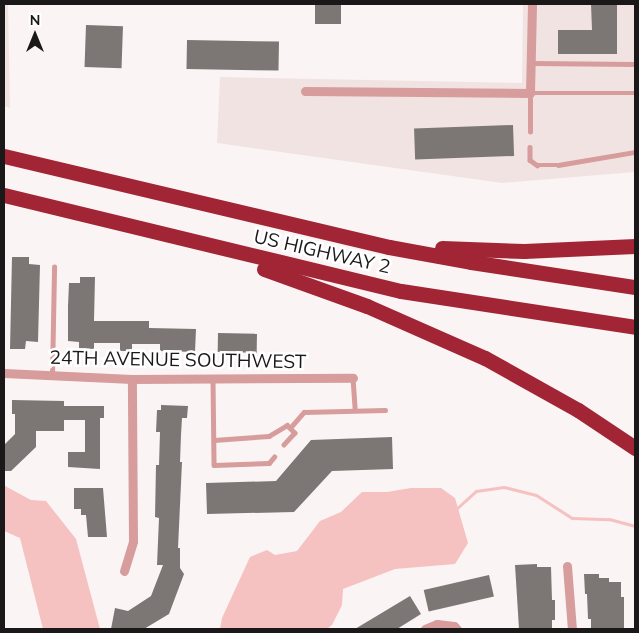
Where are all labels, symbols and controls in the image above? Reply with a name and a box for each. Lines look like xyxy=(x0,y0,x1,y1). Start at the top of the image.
north arrow xyxy=(10,10,60,60)
text: N xyxy=(30,11,40,29)
street label: US HIGHWAY 2 xyxy=(252,225,392,279)
street label: 24TH AVENUE SOUTHWEST xyxy=(49,346,307,374)

